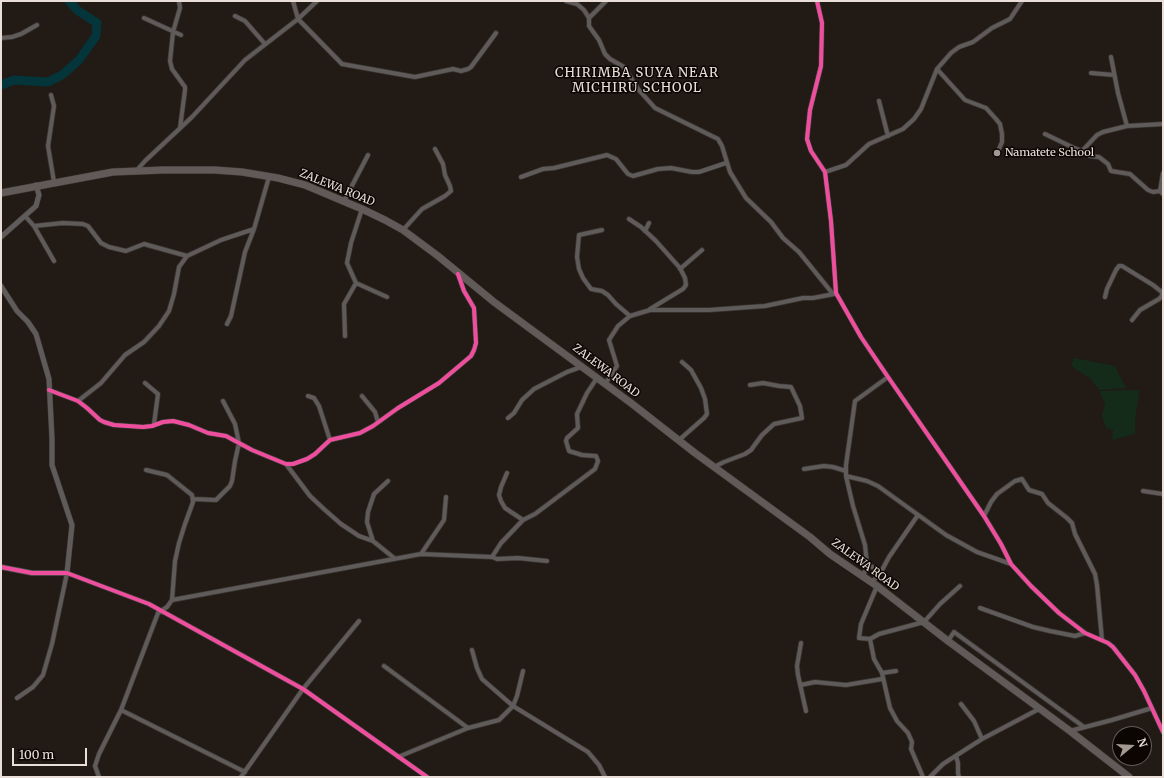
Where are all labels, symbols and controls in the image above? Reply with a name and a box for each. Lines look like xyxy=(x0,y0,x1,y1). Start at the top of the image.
district label: CHIRIMBA SUYA NEAR MICHIRU SCHOOL xyxy=(555,65,719,96)
place label: Namatete School xyxy=(1005,146,1094,160)
marker: Namatete School xyxy=(992,148,1002,158)
street label: ZALEWA ROAD xyxy=(297,167,377,209)
street label: ZALEWA ROAD xyxy=(570,342,642,400)
street label: ZALEWA ROAD xyxy=(829,536,901,594)
north arrow xyxy=(1112,726,1152,766)
text: N xyxy=(1134,736,1150,749)
scale bar xyxy=(14,740,89,766)
text: 100 m xyxy=(19,747,54,762)

